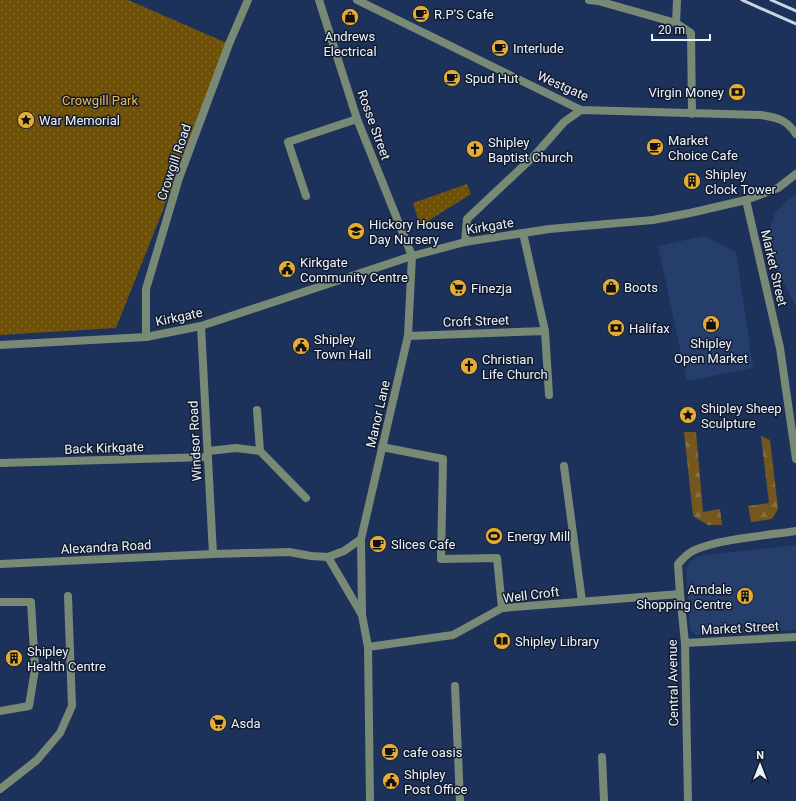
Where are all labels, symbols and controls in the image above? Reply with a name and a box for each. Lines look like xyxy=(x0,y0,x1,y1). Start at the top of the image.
cafe icon: R.P'S Cafe xyxy=(411,4,431,24)
shop icon: Andrews Electrical xyxy=(340,7,360,27)
place label: R.P'S Cafe xyxy=(434,7,494,22)
scale bar xyxy=(652,16,710,42)
text: 20 m xyxy=(658,23,685,37)
place label: Andrews Electrical xyxy=(323,29,377,59)
cafe icon: Interlude xyxy=(490,38,510,58)
place label: Interlude xyxy=(513,41,564,56)
cafe icon: Spud Hut xyxy=(442,68,462,88)
street label: Westgate xyxy=(535,68,591,104)
place label: Spud Hut xyxy=(465,71,518,86)
bank icon: Virgin Money xyxy=(727,82,747,102)
place label: Virgin Money xyxy=(649,85,724,100)
street label: Rosse Street xyxy=(354,88,394,162)
park label: Crowgill Park xyxy=(62,93,138,108)
place icon: War Memorial xyxy=(16,110,36,130)
place label: War Memorial xyxy=(39,113,120,128)
street label: Crowgill Road xyxy=(154,122,194,202)
place label: Market Choice Cafe xyxy=(668,133,738,163)
place label: Shipley Baptist Church xyxy=(488,135,573,165)
cafe icon: Market Choice Cafe xyxy=(645,137,665,157)
church icon: Shipley Baptist Church xyxy=(465,139,485,159)
place label: Shipley Clock Tower xyxy=(705,167,777,197)
building icon: Shipley Clock Tower xyxy=(682,171,702,191)
street label: Kirkgate xyxy=(465,215,515,237)
place label: Hickory House Day Nursery xyxy=(369,217,454,247)
school or university icon: Hickory House Day Nursery xyxy=(346,221,366,241)
street label: Market Street xyxy=(758,228,790,308)
place label: Kirkgate Community Centre xyxy=(300,255,408,285)
public building icon: Kirkgate Community Centre xyxy=(277,259,297,279)
shop icon: Boots xyxy=(601,277,621,297)
supermarket icon: Finezja xyxy=(448,278,468,298)
place label: Boots xyxy=(624,280,658,295)
place label: Finezja xyxy=(471,281,512,296)
street label: Kirkgate xyxy=(154,305,204,329)
street label: Croft Street xyxy=(443,312,509,330)
shop icon: Shipley Open Market xyxy=(701,314,721,334)
bank icon: Halifax xyxy=(606,318,626,338)
place label: Halifax xyxy=(629,321,670,336)
place label: Shipley Town Hall xyxy=(314,332,371,362)
public building icon: Shipley Town Hall xyxy=(291,336,311,356)
place label: Shipley Open Market xyxy=(674,336,748,366)
place label: Christian Life Church xyxy=(482,352,548,382)
church icon: Christian Life Church xyxy=(459,356,479,376)
street label: Manor Lane xyxy=(363,379,393,449)
street label: Windsor Road xyxy=(185,400,205,482)
place label: Shipley Sheep Sculpture xyxy=(701,401,782,431)
place icon: Shipley Sheep Sculpture xyxy=(678,405,698,425)
street label: Back Kirkgate xyxy=(64,439,144,457)
sports icon: Energy Mill xyxy=(484,526,504,546)
place label: Energy Mill xyxy=(507,529,570,544)
cafe icon: Slices Cafe xyxy=(368,534,388,554)
street label: Alexandra Road xyxy=(60,537,152,557)
place label: Slices Cafe xyxy=(391,537,456,552)
place label: Arndale Shopping Centre xyxy=(636,582,732,612)
street label: Well Croft xyxy=(502,584,560,606)
building icon: Arndale Shopping Centre xyxy=(735,586,755,606)
street label: Market Street xyxy=(701,618,779,638)
library icon: Shipley Library xyxy=(492,631,512,651)
place label: Shipley Library xyxy=(515,634,599,649)
street label: Central Avenue xyxy=(665,639,681,727)
place label: Shipley Health Centre xyxy=(27,644,106,674)
building icon: Shipley Health Centre xyxy=(4,648,24,668)
supermarket icon: Asda xyxy=(208,713,228,733)
place label: Asda xyxy=(231,716,261,731)
cafe icon: cafe oasis xyxy=(380,742,400,762)
place label: cafe oasis xyxy=(403,745,463,760)
north arrow xyxy=(740,745,780,785)
text: N xyxy=(756,749,764,762)
place label: Shipley Post Office xyxy=(404,767,468,797)
public building icon: Shipley Post Office xyxy=(381,771,401,791)

